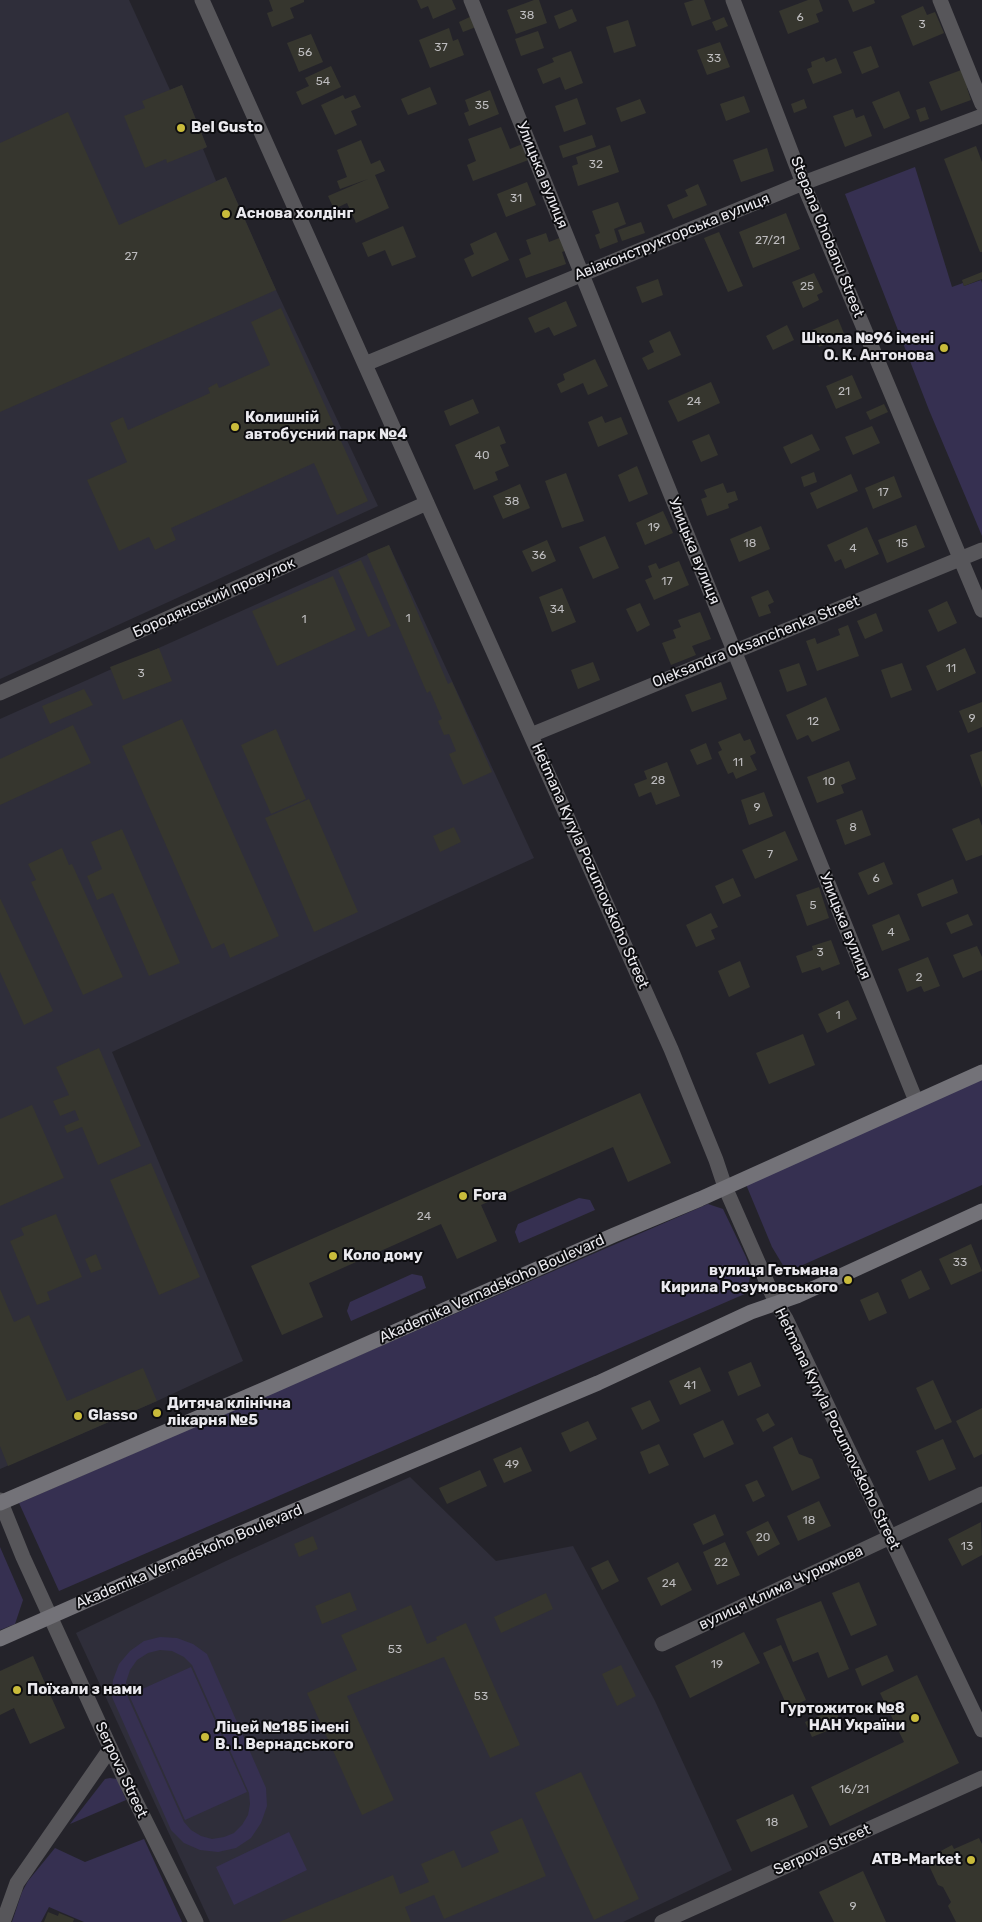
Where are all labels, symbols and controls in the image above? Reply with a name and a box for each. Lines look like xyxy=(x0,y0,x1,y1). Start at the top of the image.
house number: 38 xyxy=(520,9,534,23)
house number: 6 xyxy=(796,11,804,25)
house number: 3 xyxy=(918,18,926,32)
house number: 37 xyxy=(434,41,448,55)
house number: 56 xyxy=(298,46,312,60)
house number: 33 xyxy=(707,52,721,66)
house number: 54 xyxy=(316,75,330,89)
house number: 35 xyxy=(475,99,489,113)
place label: Bel Gusto xyxy=(191,119,263,137)
street label: Улицька вулиця xyxy=(512,119,572,231)
marker: Bel Gusto xyxy=(175,122,187,134)
street label: Stepana Chobanu Street xyxy=(786,154,868,320)
house number: 32 xyxy=(589,158,603,172)
street label: Авіаконструкторська вулиця xyxy=(572,189,772,285)
house number: 31 xyxy=(510,192,522,206)
place label: Аснова холдінг xyxy=(236,205,353,223)
marker: Аснова холдінг xyxy=(220,208,232,220)
house number: 27/21 xyxy=(755,234,785,248)
house number: 27 xyxy=(124,250,138,264)
house number: 25 xyxy=(800,280,814,294)
place label: Школа №96 імені О. К. Антонова xyxy=(801,330,934,365)
marker: Школа №96 імені О. К. Антонова xyxy=(938,342,950,354)
house number: 21 xyxy=(838,385,850,399)
house number: 24 xyxy=(687,395,701,409)
place label: Колишній автобусний парк №4 xyxy=(245,409,408,444)
marker: Колишній автобусний парк №4 xyxy=(229,421,241,433)
house number: 40 xyxy=(474,449,490,463)
house number: 17 xyxy=(877,486,889,500)
house number: 38 xyxy=(505,495,519,509)
street label: Улицька вулиця xyxy=(664,495,724,607)
house number: 19 xyxy=(648,521,660,535)
house number: 18 xyxy=(744,537,756,551)
house number: 15 xyxy=(896,537,908,551)
house number: 4 xyxy=(849,542,857,556)
house number: 36 xyxy=(532,549,546,563)
street label: Бородянський провулок xyxy=(130,554,298,642)
house number: 17 xyxy=(661,575,673,589)
street label: Oleksandra Oksanchenka Street xyxy=(650,592,862,692)
house number: 34 xyxy=(550,603,564,617)
house number: 1 xyxy=(405,612,411,626)
house number: 1 xyxy=(301,613,307,627)
house number: 11 xyxy=(946,662,956,676)
house number: 3 xyxy=(137,667,145,681)
house number: 9 xyxy=(968,712,976,726)
house number: 12 xyxy=(807,715,819,729)
street label: Hetmana Kyryla Pozumovskoho Street xyxy=(528,741,652,991)
house number: 11 xyxy=(733,756,743,770)
house number: 28 xyxy=(651,774,665,788)
house number: 10 xyxy=(823,775,835,789)
house number: 9 xyxy=(753,801,761,815)
house number: 8 xyxy=(849,821,857,835)
house number: 7 xyxy=(767,848,773,862)
street label: Улицька вулиця xyxy=(815,870,875,982)
house number: 6 xyxy=(872,872,880,886)
house number: 5 xyxy=(809,899,817,913)
house number: 4 xyxy=(887,926,895,940)
house number: 3 xyxy=(816,946,824,960)
house number: 2 xyxy=(915,971,923,985)
house number: 1 xyxy=(835,1009,841,1023)
place label: Fora xyxy=(473,1187,507,1205)
marker: Fora xyxy=(457,1190,469,1202)
house number: 24 xyxy=(417,1210,431,1224)
street label: Akademika Vernadskoho Boulevard xyxy=(377,1231,607,1347)
place label: Коло дому xyxy=(343,1247,423,1265)
marker: Коло дому xyxy=(327,1250,339,1262)
house number: 33 xyxy=(953,1256,967,1270)
place label: вулиця Гетьмана Кирила Розумовського xyxy=(661,1262,838,1297)
marker: вулиця Гетьмана Кирила Розумовського xyxy=(842,1274,854,1286)
street label: Hetmana Kyryla Pozumovskoho Street xyxy=(770,1305,904,1553)
house number: 41 xyxy=(684,1379,696,1393)
place label: Дитяча клінічна лікарня №5 xyxy=(167,1395,291,1430)
place label: Glasso xyxy=(88,1407,138,1425)
marker: Дитяча клінічна лікарня №5 xyxy=(151,1407,163,1419)
marker: Glasso xyxy=(72,1410,84,1422)
house number: 49 xyxy=(505,1458,519,1472)
street label: Akademika Vernadskoho Boulevard xyxy=(73,1501,305,1613)
house number: 18 xyxy=(803,1514,815,1528)
house number: 20 xyxy=(756,1531,770,1545)
house number: 13 xyxy=(961,1540,973,1554)
street label: вулиця Клима Чурюмова xyxy=(696,1542,866,1634)
house number: 22 xyxy=(714,1556,728,1570)
house number: 24 xyxy=(662,1577,676,1591)
house number: 53 xyxy=(388,1643,402,1657)
house number: 19 xyxy=(711,1658,723,1672)
place label: Поїхали з нами xyxy=(27,1681,142,1699)
marker: Поїхали з нами xyxy=(11,1684,23,1696)
house number: 53 xyxy=(474,1690,488,1704)
place label: Гуртожиток №8 НАН України xyxy=(780,1700,905,1735)
marker: Гуртожиток №8 НАН України xyxy=(909,1712,921,1724)
street label: Serpova Street xyxy=(91,1719,151,1821)
place label: Ліцей №185 імені В. І. Вернадського xyxy=(215,1719,354,1754)
marker: Ліцей №185 імені В. І. Вернадського xyxy=(199,1731,211,1743)
house number: 16/21 xyxy=(839,1783,869,1797)
house number: 18 xyxy=(766,1816,778,1830)
street label: Serpova Street xyxy=(771,1821,873,1879)
place label: ATB-Market xyxy=(872,1851,961,1869)
marker: ATB-Market xyxy=(965,1854,977,1866)
house number: 9 xyxy=(849,1900,857,1914)

